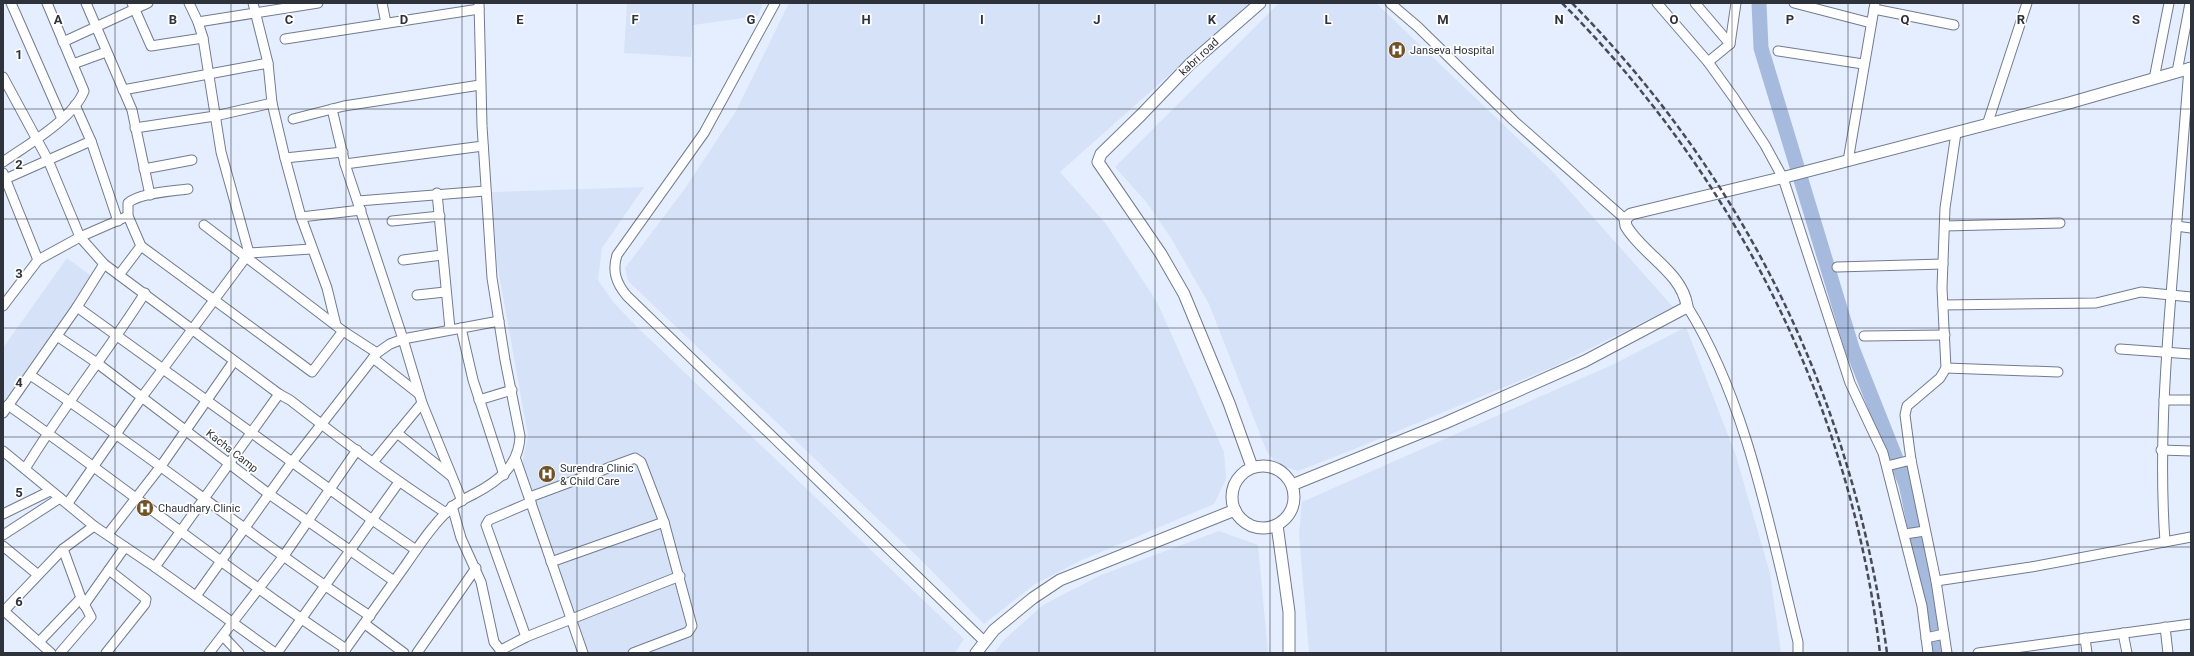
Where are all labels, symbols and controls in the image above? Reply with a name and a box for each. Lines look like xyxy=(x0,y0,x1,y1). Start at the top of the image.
text: A xyxy=(54,12,63,27)
text: B xyxy=(169,12,177,27)
text: C xyxy=(285,12,294,27)
text: D xyxy=(400,12,408,27)
text: E xyxy=(516,12,524,27)
text: F xyxy=(631,12,639,27)
text: G xyxy=(747,12,756,27)
text: H xyxy=(861,12,871,27)
text: I xyxy=(980,12,984,27)
text: J xyxy=(1093,12,1101,27)
text: K xyxy=(1208,12,1217,27)
text: L xyxy=(1324,12,1332,27)
text: M xyxy=(1437,12,1449,27)
text: N xyxy=(1554,12,1564,27)
text: O xyxy=(1670,12,1679,27)
text: P xyxy=(1786,12,1794,27)
text: Q xyxy=(1901,12,1910,27)
text: R xyxy=(2017,12,2026,27)
text: S xyxy=(2132,12,2140,27)
street label: kabri road xyxy=(1177,36,1221,78)
hospital icon: Janseva Hospital xyxy=(1387,40,1407,60)
place label: Janseva Hospital xyxy=(1410,44,1494,57)
text: 1 xyxy=(15,47,23,62)
text: 2 xyxy=(15,157,23,172)
text: 3 xyxy=(15,266,23,281)
text: 4 xyxy=(15,375,23,390)
street label: Kacha Camp xyxy=(203,427,261,475)
place label: Surendra Clinic & Child Care xyxy=(560,462,634,488)
hospital icon: Surendra Clinic & Child Care xyxy=(537,464,557,484)
text: 5 xyxy=(15,485,23,500)
hospital icon: Chaudhary Clinic xyxy=(135,498,155,518)
place label: Chaudhary Clinic xyxy=(158,502,241,515)
text: 6 xyxy=(15,594,23,609)

